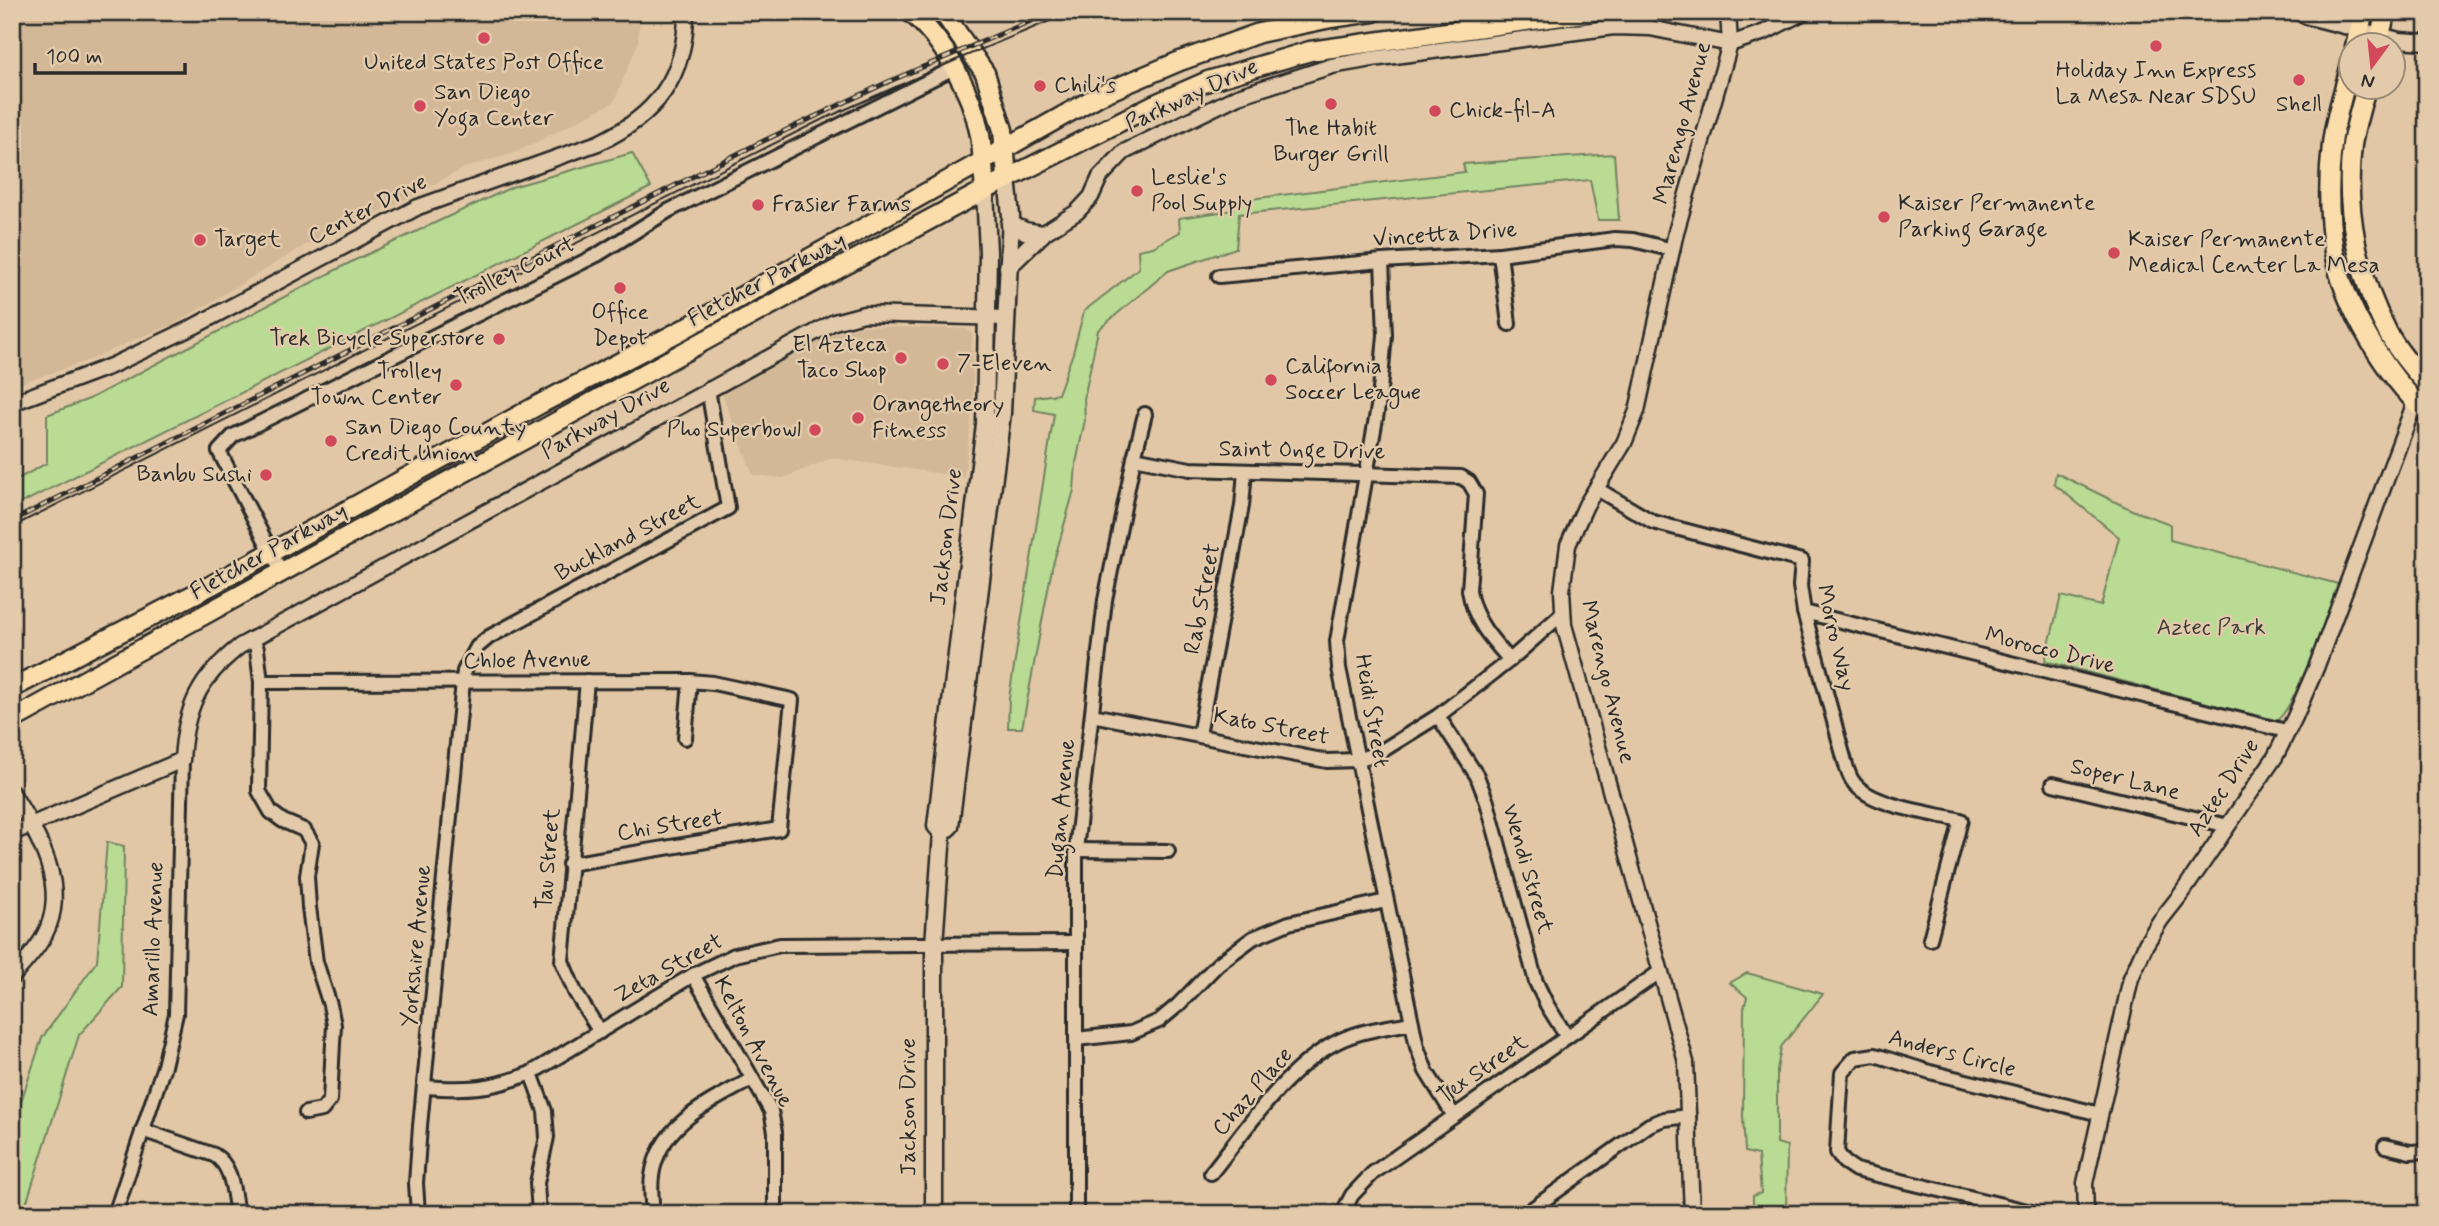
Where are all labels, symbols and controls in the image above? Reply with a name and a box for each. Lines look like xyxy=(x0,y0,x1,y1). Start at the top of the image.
marker: United States Post Office xyxy=(476,30,492,46)
scale bar xyxy=(35,32,186,76)
north arrow xyxy=(2338,32,2408,102)
street label: Marengo Avenue xyxy=(1647,38,1719,208)
marker: Holiday Inn Express La Mesa Near SDSU xyxy=(2148,38,2164,54)
text: 100 m xyxy=(46,43,102,71)
place label: United States Post Office xyxy=(364,48,604,78)
street label: Parkway Drive xyxy=(1121,52,1263,140)
place label: Holiday Inn Express La Mesa Near SDSU xyxy=(2055,56,2257,112)
text: N xyxy=(2359,67,2377,95)
place label: Chili's xyxy=(1054,71,1116,101)
marker: Shell xyxy=(2291,72,2307,88)
place label: San Diego Yoga Center xyxy=(434,78,554,136)
marker: Chili's xyxy=(1032,78,1048,94)
place label: Shell xyxy=(2276,90,2322,120)
marker: The Habit Burger Grill xyxy=(1323,96,1339,112)
place label: Chick-fil-A xyxy=(1449,96,1556,126)
marker: San Diego Yoga Center xyxy=(412,98,428,114)
marker: Chick-fil-A xyxy=(1427,103,1443,119)
place label: The Habit Burger Grill xyxy=(1273,114,1389,172)
place label: Leslie's Pool Supply xyxy=(1151,163,1252,219)
street label: Center Drive xyxy=(304,167,432,253)
marker: Leslie's Pool Supply xyxy=(1129,183,1145,199)
place label: Kaiser Permanente Parking Garage xyxy=(1898,189,2095,247)
place label: Frasier Farms xyxy=(772,190,911,220)
marker: Frasier Farms xyxy=(750,197,766,213)
marker: Kaiser Permanente Parking Garage xyxy=(1876,209,1892,225)
street label: Vincetta Drive xyxy=(1372,215,1518,255)
place label: Target xyxy=(214,225,281,257)
place label: Kaiser Permanente Medical Center La Mesa xyxy=(2128,225,2380,281)
street label: Fletcher Parkway xyxy=(683,226,851,334)
street label: Trolley Court xyxy=(450,230,580,314)
marker: Target xyxy=(192,232,208,248)
marker: Kaiser Permanente Medical Center La Mesa xyxy=(2106,245,2122,261)
marker: Office Depot xyxy=(612,280,628,296)
place label: Office Depot xyxy=(591,298,649,354)
place label: Trek Bicycle Superstore xyxy=(269,324,485,354)
place label: El Azteca Taco Shop xyxy=(792,330,887,386)
marker: Trek Bicycle Superstore xyxy=(491,331,507,347)
place label: 7-Eleven xyxy=(957,349,1052,379)
marker: El Azteca Taco Shop xyxy=(893,350,909,366)
place label: California Soccer League xyxy=(1285,352,1421,410)
marker: 7-Eleven xyxy=(935,356,951,372)
place label: Trolley Town Center xyxy=(311,357,442,413)
street label: Parkway Drive xyxy=(536,371,676,467)
marker: California Soccer League xyxy=(1263,372,1279,388)
marker: Trolley Town Center xyxy=(448,377,464,393)
place label: Orangetheory Fitness xyxy=(872,390,1004,446)
marker: Orangetheory Fitness xyxy=(850,410,866,426)
place label: San Diego County Credit Union xyxy=(345,413,526,469)
place label: Pho Superbowl xyxy=(667,415,801,445)
marker: Pho Superbowl xyxy=(807,422,823,438)
marker: San Diego County Credit Union xyxy=(323,433,339,449)
street label: Saint Onge Drive xyxy=(1218,435,1386,469)
place label: Banbu Sushi xyxy=(136,460,252,490)
marker: Banbu Sushi xyxy=(258,467,274,483)
street label: Jackson Drive xyxy=(924,467,970,607)
street label: Buckland Street xyxy=(550,487,706,589)
street label: Fletcher Parkway xyxy=(185,496,353,608)
street label: Rab Street xyxy=(1178,541,1228,657)
street label: Morro Way xyxy=(1808,582,1862,694)
street label: Marengo Avenue xyxy=(1572,597,1642,767)
park label: Aztec Park xyxy=(2156,613,2266,643)
street label: Morocco Drive xyxy=(1982,620,2118,682)
street label: Chloe Avenue xyxy=(463,645,591,677)
street label: Heidi Street xyxy=(1346,652,1396,770)
street label: Kato Street xyxy=(1211,701,1332,753)
street label: Aztec Drive xyxy=(2181,733,2267,843)
street label: Dugan Avenue xyxy=(1041,738,1085,881)
street label: Soper Lane xyxy=(2067,752,2183,808)
street label: Wendi Street xyxy=(1494,801,1560,938)
street label: Chi Street xyxy=(615,803,725,849)
street label: Tau Street xyxy=(530,806,568,911)
street label: Amarillo Avenue xyxy=(136,861,172,1017)
street label: Yorkshire Avenue xyxy=(395,863,439,1029)
street label: Zeta Street xyxy=(609,927,729,1011)
street label: Kelton Avenue xyxy=(706,971,800,1113)
street label: Anders Circle xyxy=(1885,1023,2019,1085)
street label: Tex Street xyxy=(1432,1028,1535,1112)
street label: Jackson Drive xyxy=(894,1038,924,1176)
street label: Chaz Place xyxy=(1206,1041,1300,1143)

